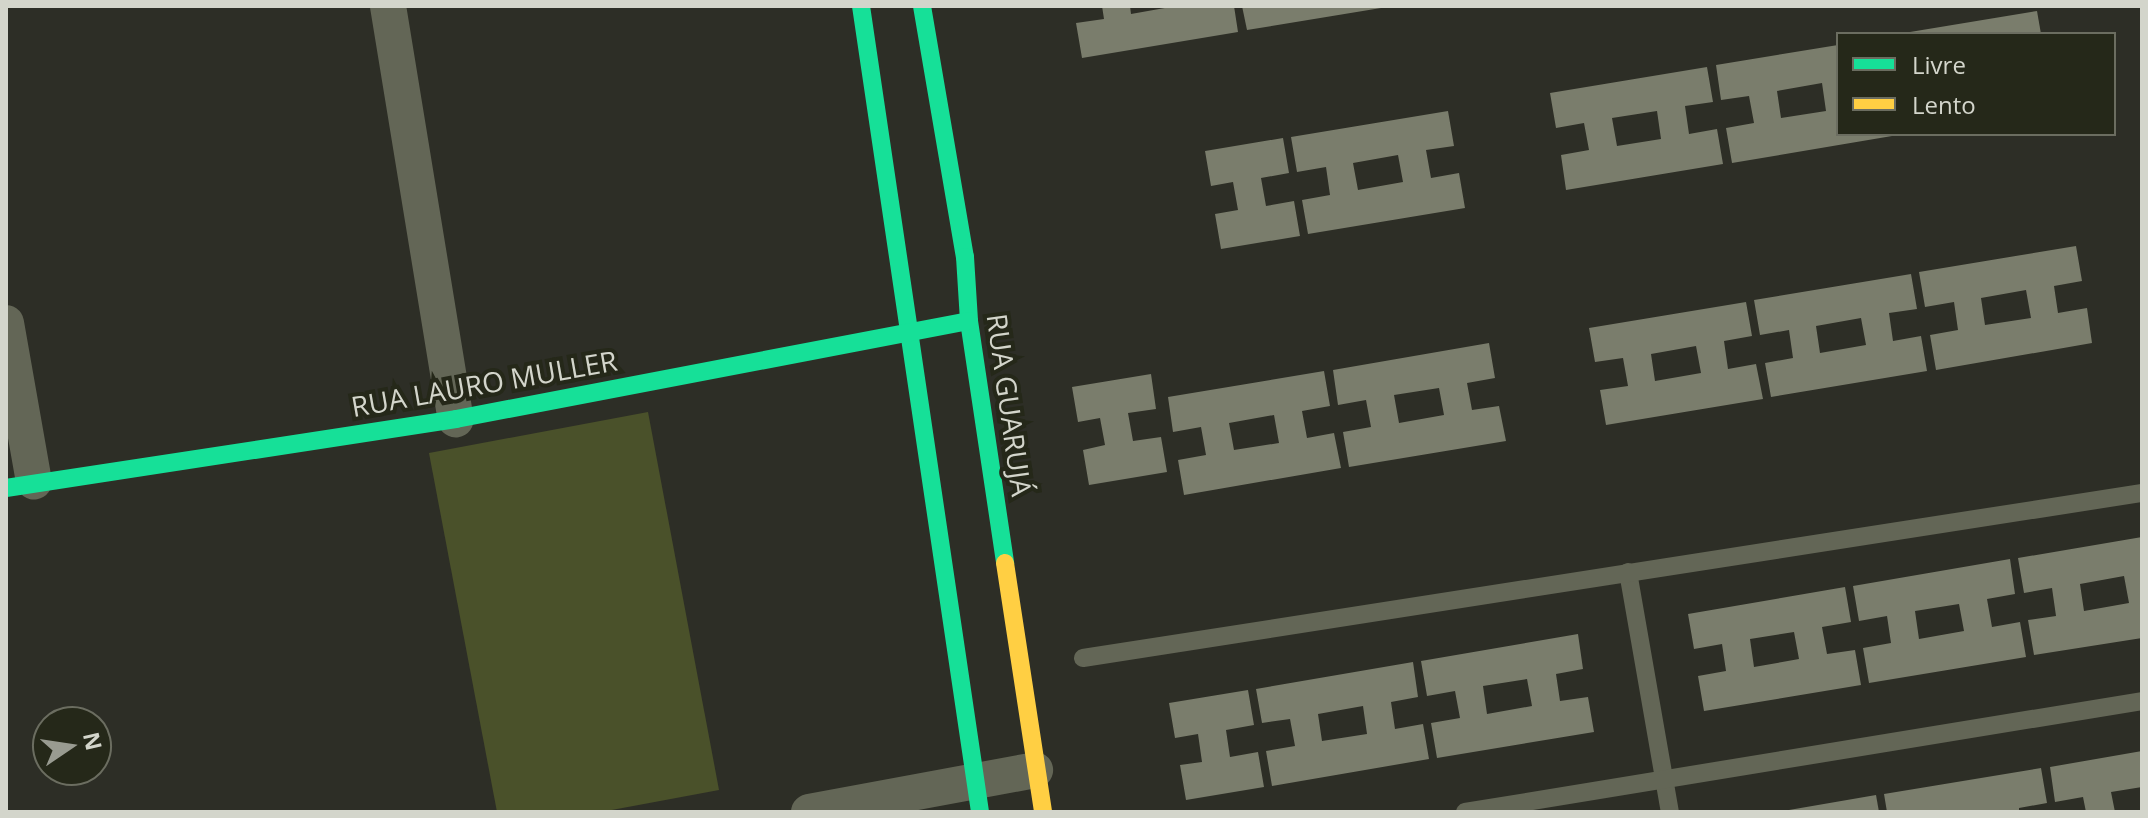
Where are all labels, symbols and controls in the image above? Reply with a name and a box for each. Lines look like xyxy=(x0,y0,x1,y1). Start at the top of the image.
legend xyxy=(1836,32,2116,136)
text: Livre xyxy=(1912,48,1966,81)
text: Lento xyxy=(1912,88,1976,121)
street label: RUA GUARUJÁ xyxy=(981,312,1039,498)
street label: RUA LAURO MULLER xyxy=(348,343,620,423)
north arrow xyxy=(32,706,112,786)
text: N xyxy=(77,729,110,753)

